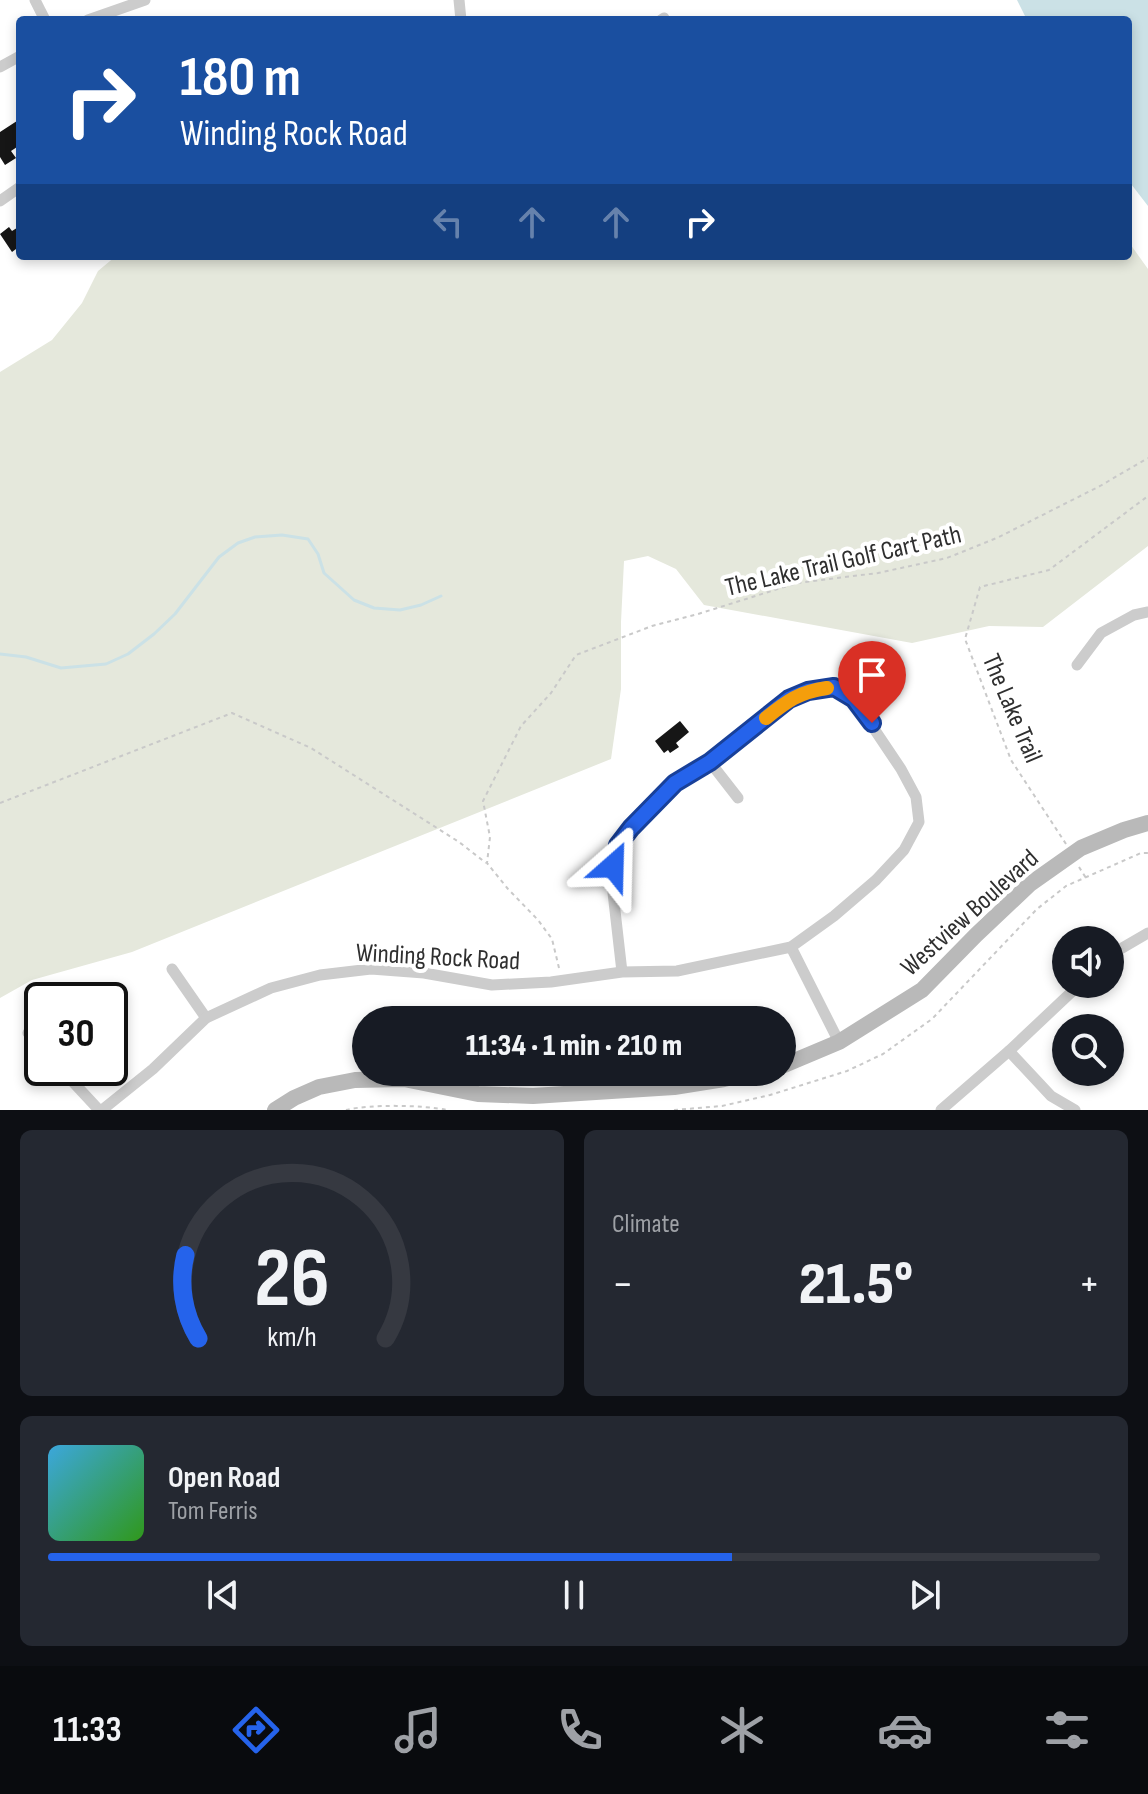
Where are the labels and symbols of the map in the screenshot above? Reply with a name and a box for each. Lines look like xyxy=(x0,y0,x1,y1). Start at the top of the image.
street label: The Lake Trail Golf Cart Path xyxy=(722,519,964,604)
pin xyxy=(838,641,906,723)
street label: The Lake Trail xyxy=(975,650,1048,768)
position arrow xyxy=(571,824,655,908)
street label: Westview Boulevard xyxy=(895,843,1045,983)
street label: Winding Rock Road xyxy=(355,938,521,977)
speed limit sign: 30 xyxy=(24,982,128,1086)

